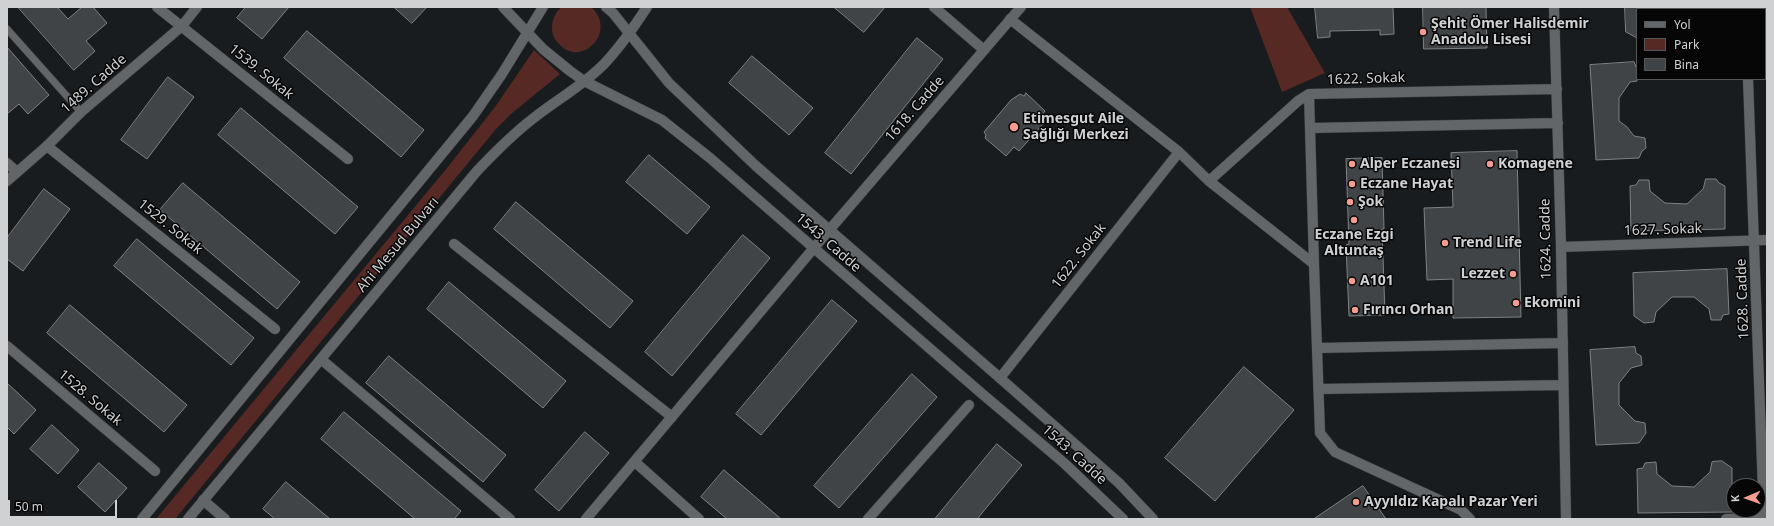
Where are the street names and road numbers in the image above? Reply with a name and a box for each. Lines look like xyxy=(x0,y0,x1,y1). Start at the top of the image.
street label: 1539. Sokak xyxy=(225,41,297,103)
street label: 1489. Cadde xyxy=(58,51,130,117)
street label: 1622. Sokak xyxy=(1327,69,1405,89)
street label: 1618. Cadde xyxy=(882,73,948,145)
street label: Ahi Mesud Bulvarı xyxy=(353,194,443,296)
street label: 1529. Sokak xyxy=(134,196,206,258)
street label: 1624. Cadde xyxy=(1537,198,1555,280)
street label: 1543. Cadde xyxy=(792,210,864,276)
street label: 1622. Sokak xyxy=(1048,220,1110,292)
street label: 1627. Sokak xyxy=(1624,220,1702,240)
street label: 1628. Cadde xyxy=(1733,258,1753,340)
street label: 1528. Sokak xyxy=(55,366,125,430)
street label: 1543. Cadde xyxy=(1038,422,1110,488)

